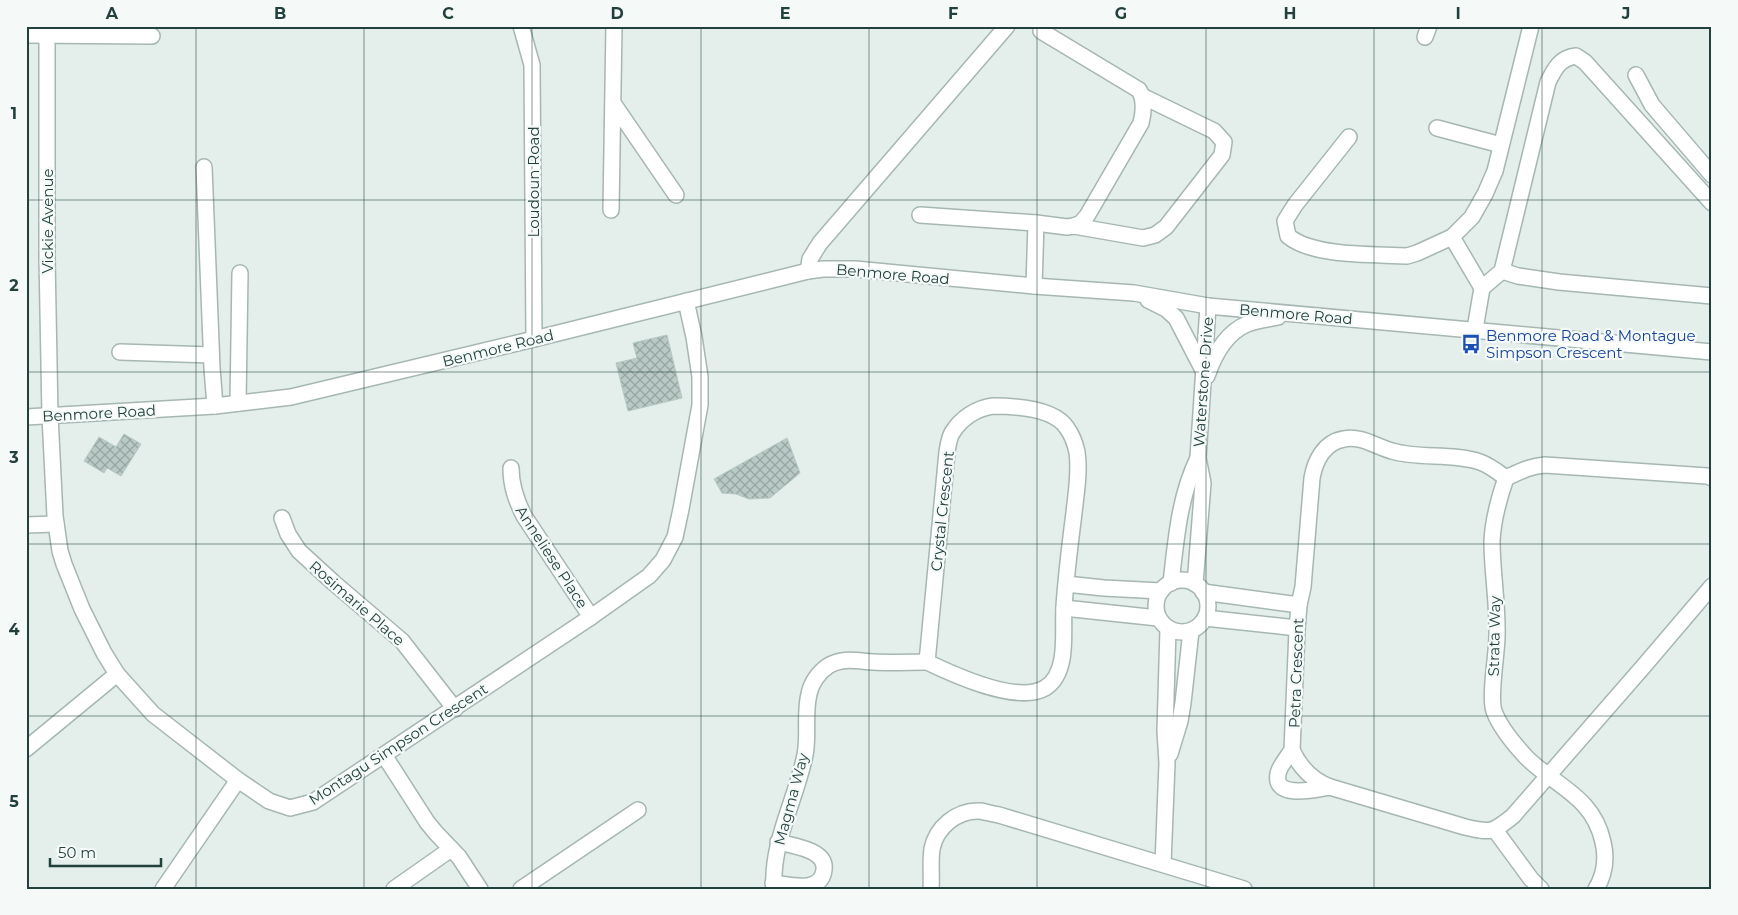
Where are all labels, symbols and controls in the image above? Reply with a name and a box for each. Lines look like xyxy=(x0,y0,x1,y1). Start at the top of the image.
text: A xyxy=(105,4,119,23)
text: B xyxy=(274,4,286,23)
text: C xyxy=(442,4,454,23)
text: D xyxy=(610,4,624,23)
text: E xyxy=(780,4,790,23)
text: F xyxy=(948,4,958,23)
text: G xyxy=(1115,4,1127,23)
text: H xyxy=(1284,4,1296,23)
text: I xyxy=(1455,4,1461,23)
text: J xyxy=(1621,4,1630,23)
text: 1 xyxy=(11,104,17,123)
street label: Loudoun Road xyxy=(524,126,543,238)
street label: Vickie Avenue xyxy=(38,168,57,274)
street label: Benmore Road xyxy=(835,260,951,288)
text: 2 xyxy=(9,276,19,295)
street label: Benmore Road xyxy=(1238,300,1354,328)
street label: Waterstone Drive xyxy=(1189,316,1217,448)
street label: Benmore Road xyxy=(440,325,556,371)
place label: Benmore Road & Montague Simpson Crescent xyxy=(1486,326,1696,362)
bus stop icon: Benmore Road & Montague Simpson Crescent xyxy=(1460,333,1482,355)
street label: Benmore Road xyxy=(42,401,156,425)
text: 3 xyxy=(8,448,19,467)
street label: Crystal Crescent xyxy=(926,450,958,572)
street label: Anneliese Place xyxy=(512,502,592,612)
street label: Rosimarie Place xyxy=(305,556,409,650)
street label: Strata Way xyxy=(1484,595,1504,676)
street label: Petra Crescent xyxy=(1285,618,1307,728)
text: 4 xyxy=(8,620,20,639)
street label: Montagu Simpson Crescent xyxy=(305,679,491,809)
street label: Magma Way xyxy=(770,750,813,847)
text: 5 xyxy=(9,792,19,811)
scale bar xyxy=(50,835,161,867)
text: 50 m xyxy=(58,843,96,862)

